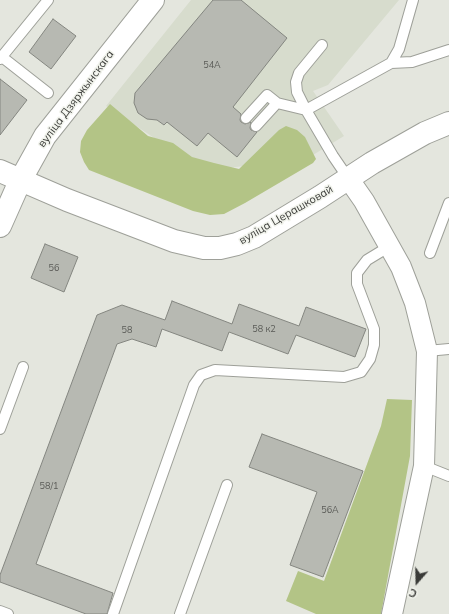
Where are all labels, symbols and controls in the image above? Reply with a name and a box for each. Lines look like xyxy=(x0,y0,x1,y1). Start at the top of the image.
street label: вуліца Дзяржынскага xyxy=(35,48,117,150)
house number: 54А xyxy=(203,60,221,70)
street label: вуліца Церашковай xyxy=(237,183,335,247)
house number: 56 xyxy=(49,263,59,273)
house number: 58 к2 xyxy=(252,324,276,334)
house number: 58 xyxy=(122,325,132,335)
house number: 58/1 xyxy=(40,481,58,491)
house number: 56А xyxy=(321,505,339,515)
north arrow xyxy=(397,562,437,602)
text: С xyxy=(407,585,419,601)

